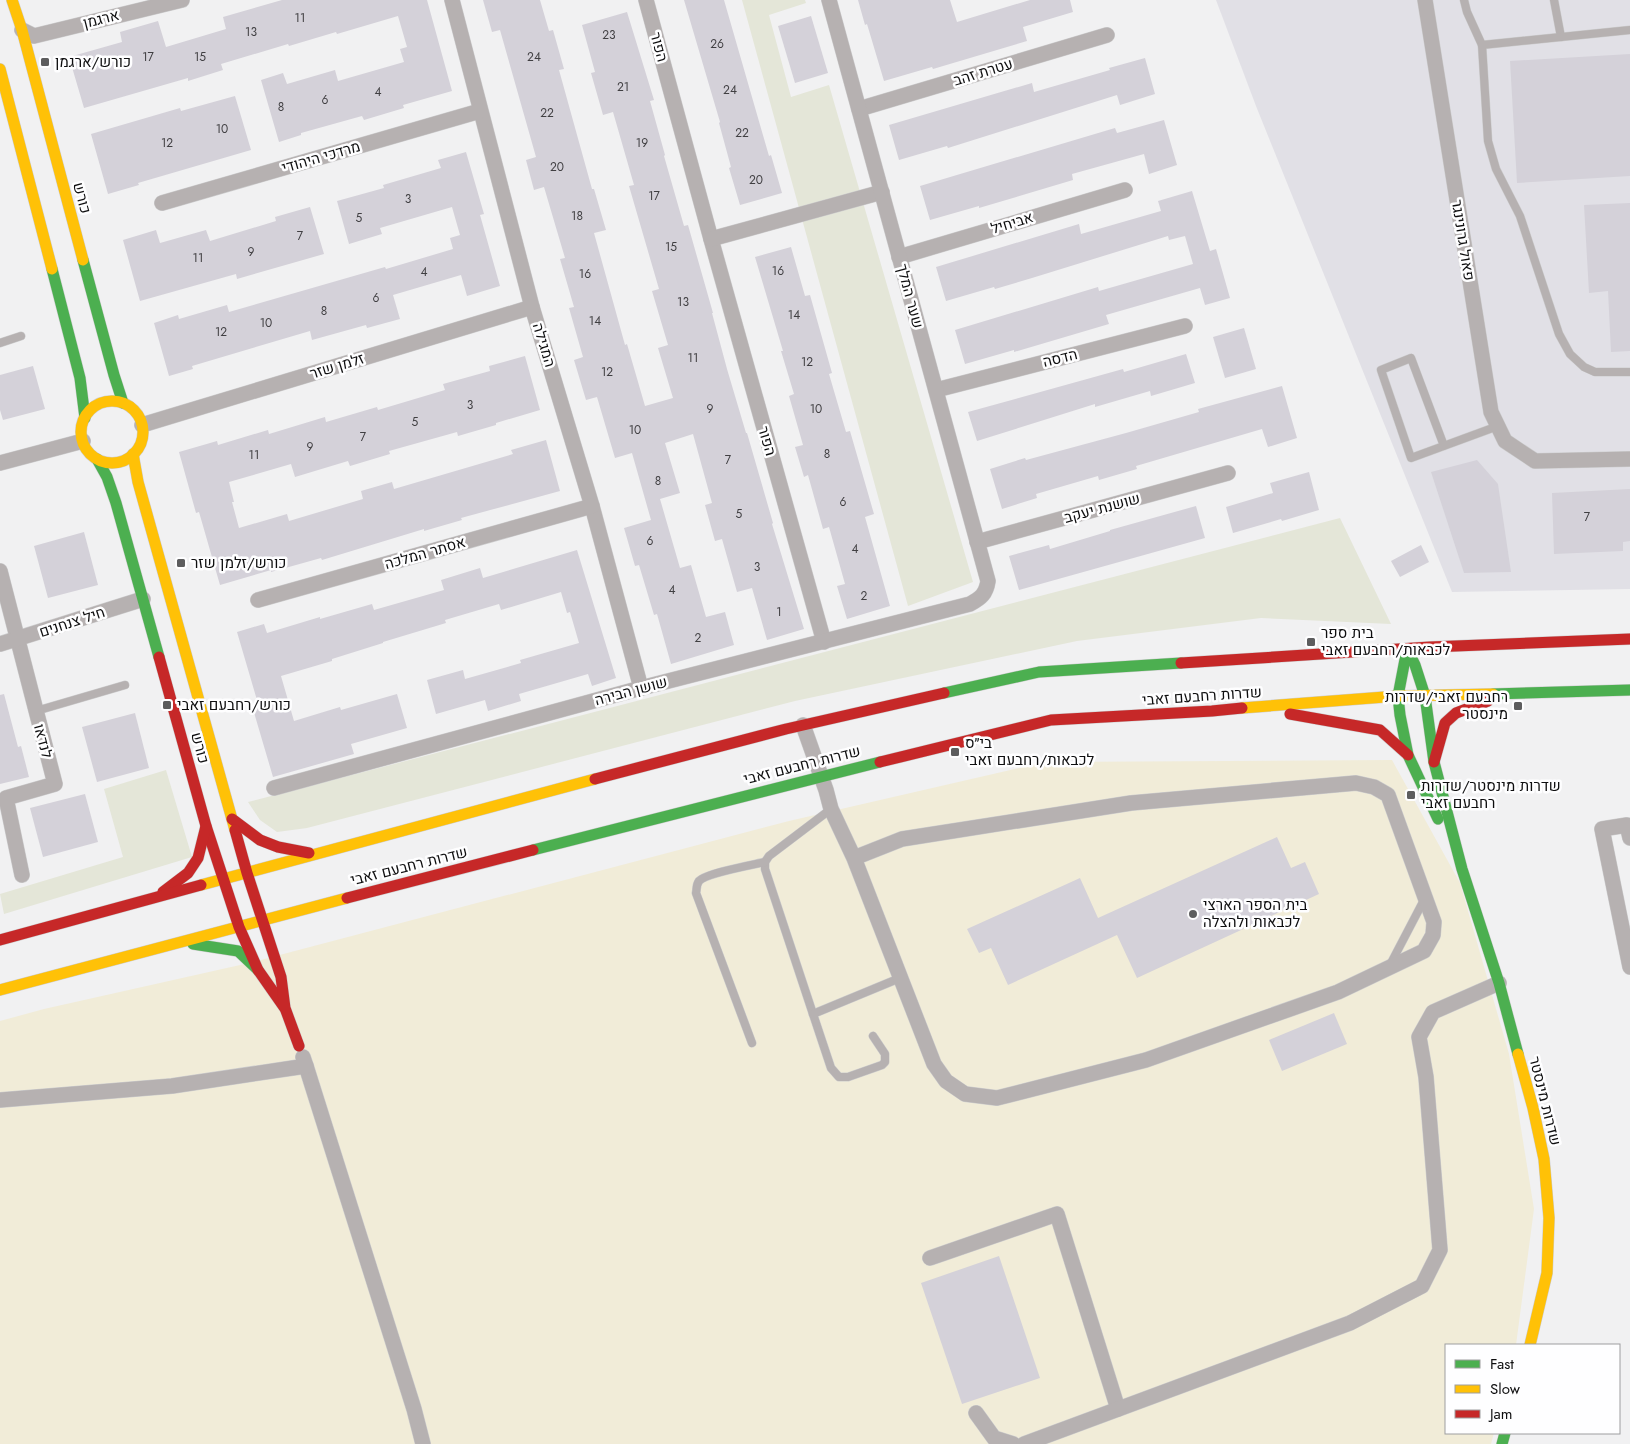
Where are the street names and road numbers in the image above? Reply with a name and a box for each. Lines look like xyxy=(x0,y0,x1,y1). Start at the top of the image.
street label: ארגמן xyxy=(81,4,121,34)
street label: הפור xyxy=(644,30,674,64)
street label: עטרת זהב xyxy=(951,53,1015,91)
street label: מרדכי היהודי xyxy=(279,135,363,179)
street label: כורש xyxy=(67,180,97,216)
street label: פאול גרונינגר xyxy=(1446,198,1480,282)
street label: אביחיל xyxy=(988,206,1036,240)
street label: שער המלך xyxy=(891,261,929,331)
street label: המגילה xyxy=(527,320,561,370)
street label: הדסה xyxy=(1040,343,1080,373)
street label: זלמן שזר xyxy=(307,347,367,385)
street label: הפור xyxy=(752,424,782,458)
street label: שושנת יעקב xyxy=(1061,487,1143,529)
street label: אסתר המלכה xyxy=(382,531,468,575)
street label: חיל צנחנים xyxy=(36,601,108,643)
street label: שושן הבירה xyxy=(592,671,670,711)
street label: שדרות רחבעם זאבי xyxy=(1141,681,1263,711)
street label: לנדאו xyxy=(28,721,58,761)
street label: כורש xyxy=(185,730,215,766)
street label: שדרות רחבעם זאבי xyxy=(741,740,863,790)
street label: שדרות רחבעם זאבי xyxy=(348,841,470,891)
street label: שדרות מינסטר xyxy=(1523,1054,1567,1148)

